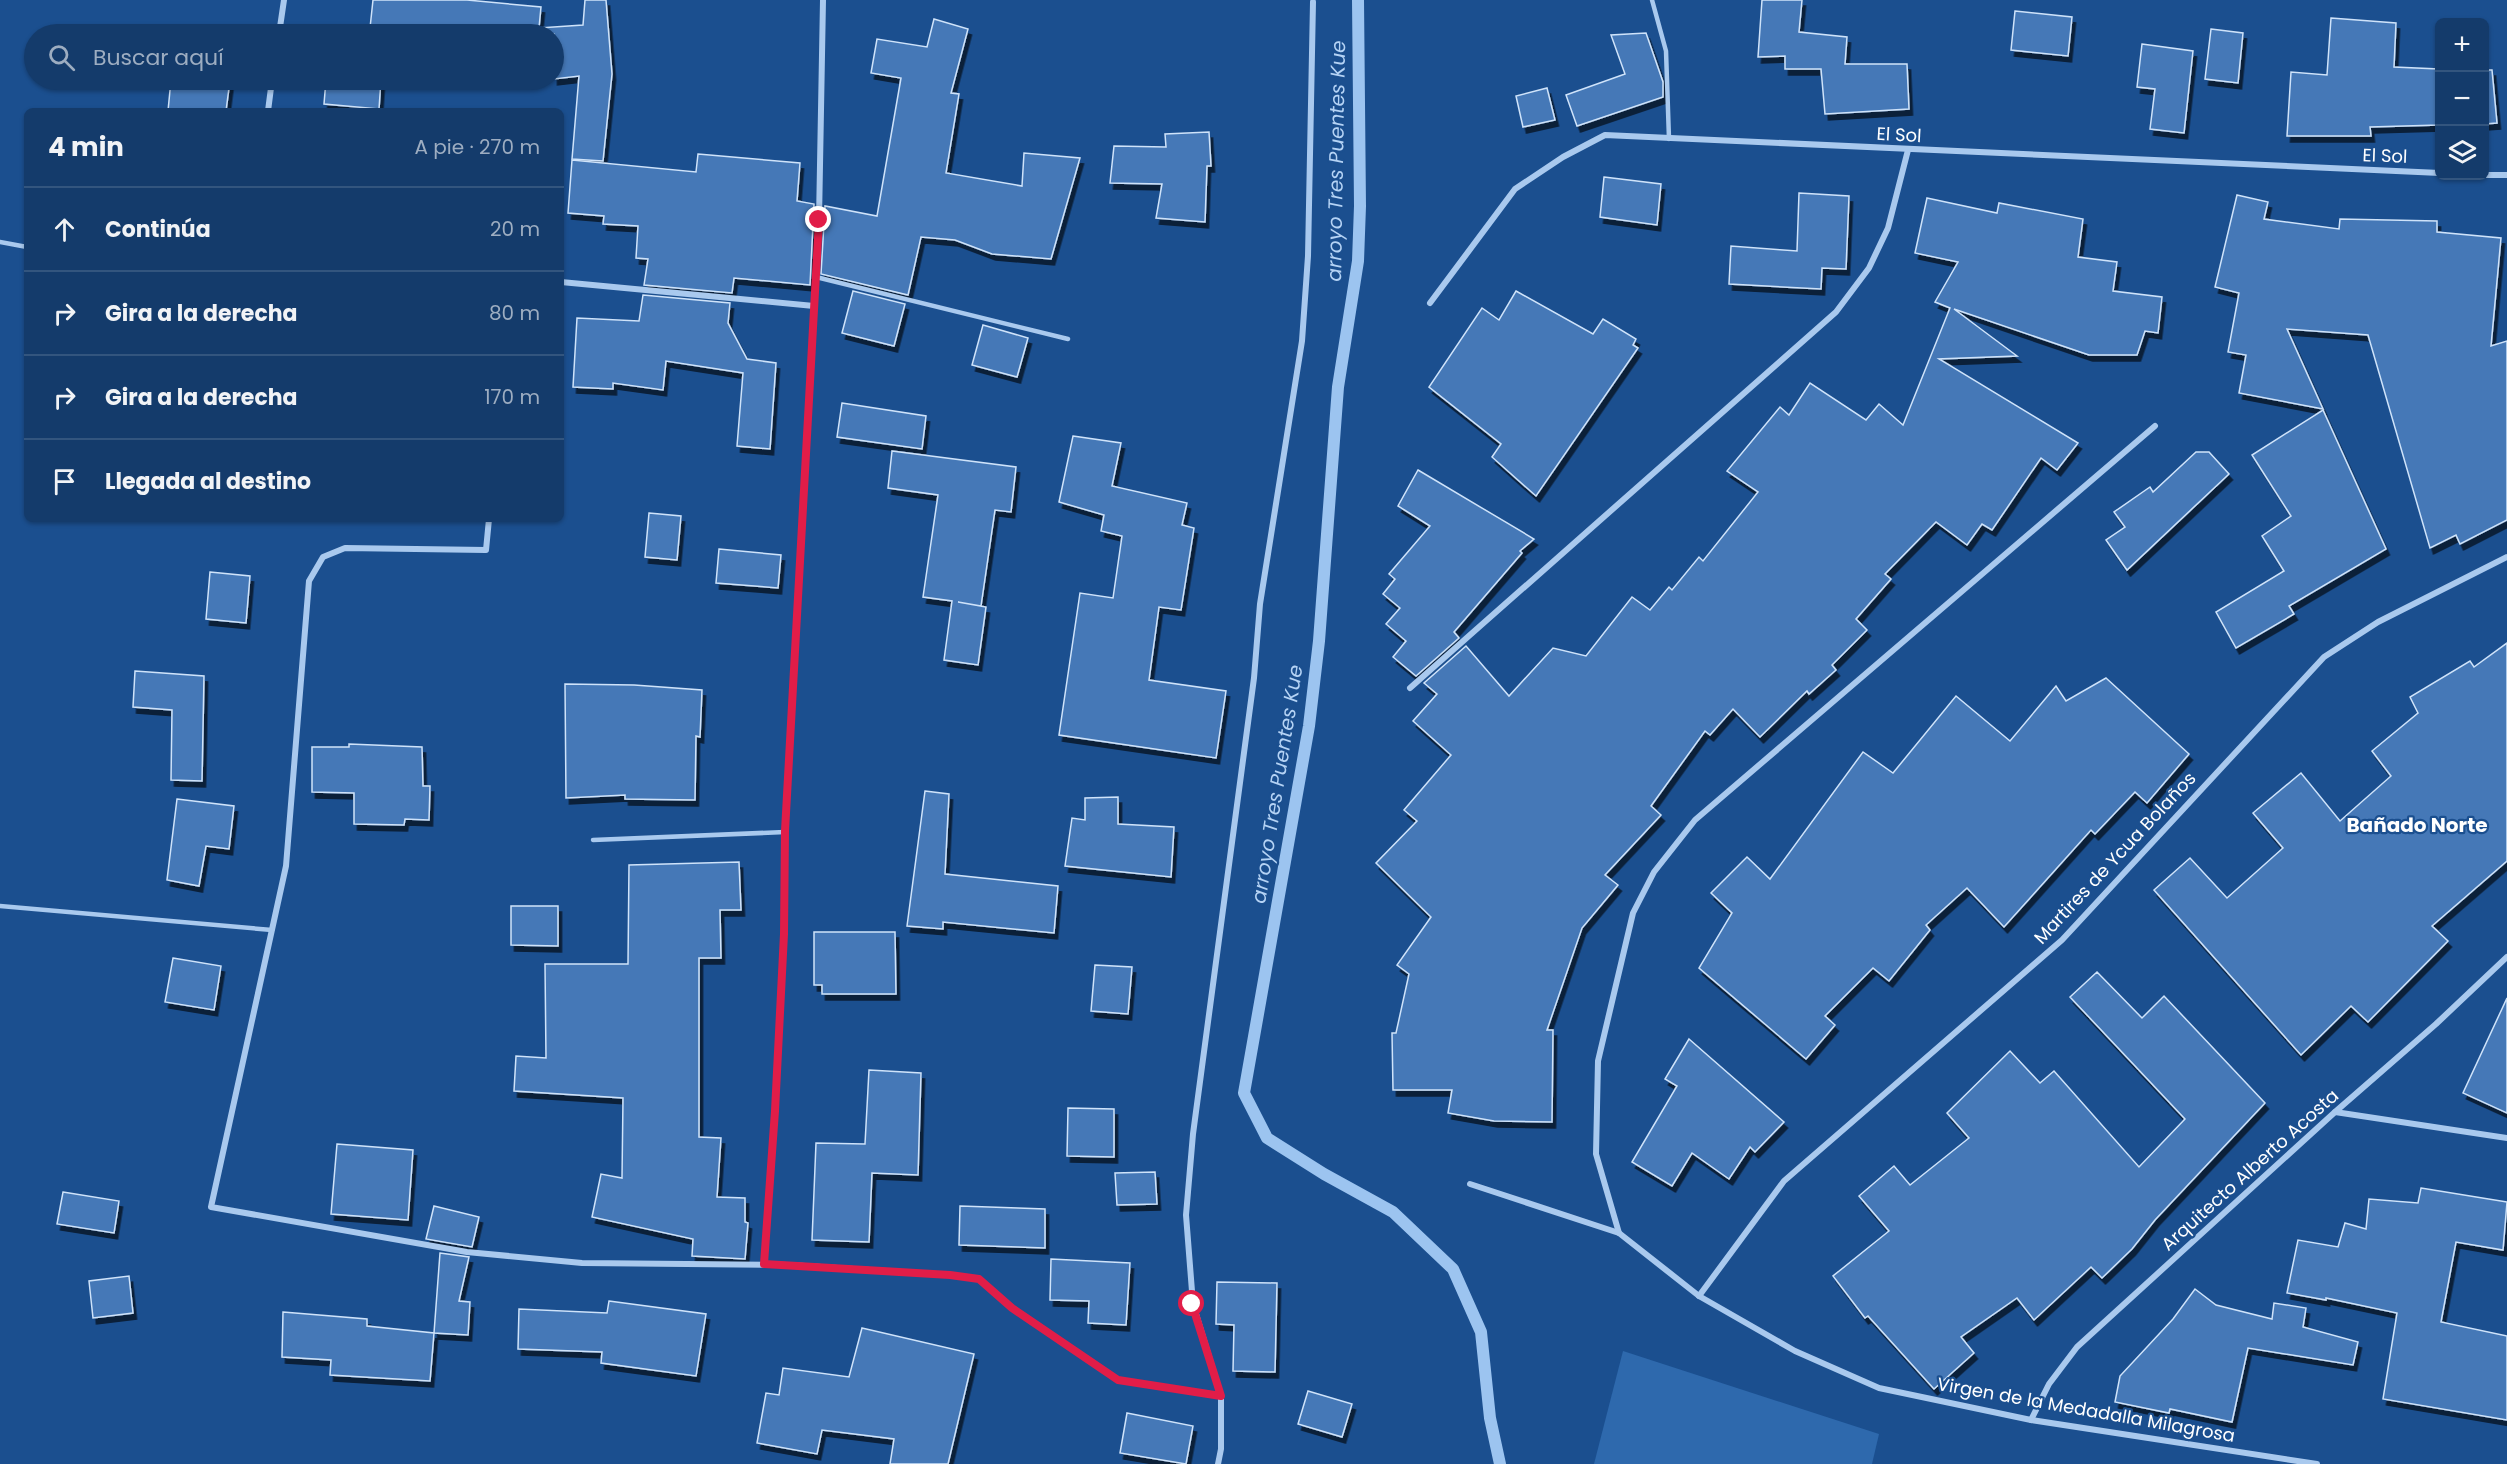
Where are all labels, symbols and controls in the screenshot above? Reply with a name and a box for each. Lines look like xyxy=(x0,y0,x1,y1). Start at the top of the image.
map controls xyxy=(2435,18,2489,180)
button: + xyxy=(2435,18,2489,72)
search box xyxy=(24,24,564,90)
water label: arroyo Tres Puentes Kue xyxy=(1320,40,1352,282)
icon: search xyxy=(45,41,78,74)
text: Buscar aquí xyxy=(93,42,224,73)
button: − xyxy=(2435,72,2489,126)
street label: El Sol xyxy=(1876,121,1922,148)
button: layers xyxy=(2435,126,2489,180)
text: 4 min xyxy=(48,129,124,165)
text: A pie · 270 m xyxy=(415,133,540,161)
street label: El Sol xyxy=(2362,142,2408,169)
route end xyxy=(805,206,831,232)
icon: ahead xyxy=(48,213,81,246)
text: Continúa xyxy=(105,214,211,245)
text: 20 m xyxy=(490,215,540,243)
icon: right xyxy=(48,297,81,330)
text: Gira a la derecha xyxy=(105,298,298,329)
text: 80 m xyxy=(489,299,540,327)
icon: right xyxy=(48,381,81,414)
text: Gira a la derecha xyxy=(105,382,298,413)
text: 170 m xyxy=(484,383,540,411)
icon: arrive xyxy=(48,465,81,498)
text: Llegada al destino xyxy=(105,466,311,497)
water label: arroyo Tres Puentes Kue xyxy=(1244,663,1310,905)
street label: Martires de Ycua Bolaños xyxy=(2028,766,2201,949)
district label: Bañado Norte xyxy=(2346,811,2488,839)
street label: Arquitecto Alberto Acosta xyxy=(2156,1083,2344,1256)
route start xyxy=(1178,1290,1204,1316)
street label: Virgen de la Medadalla Milagrosa xyxy=(1935,1371,2237,1448)

